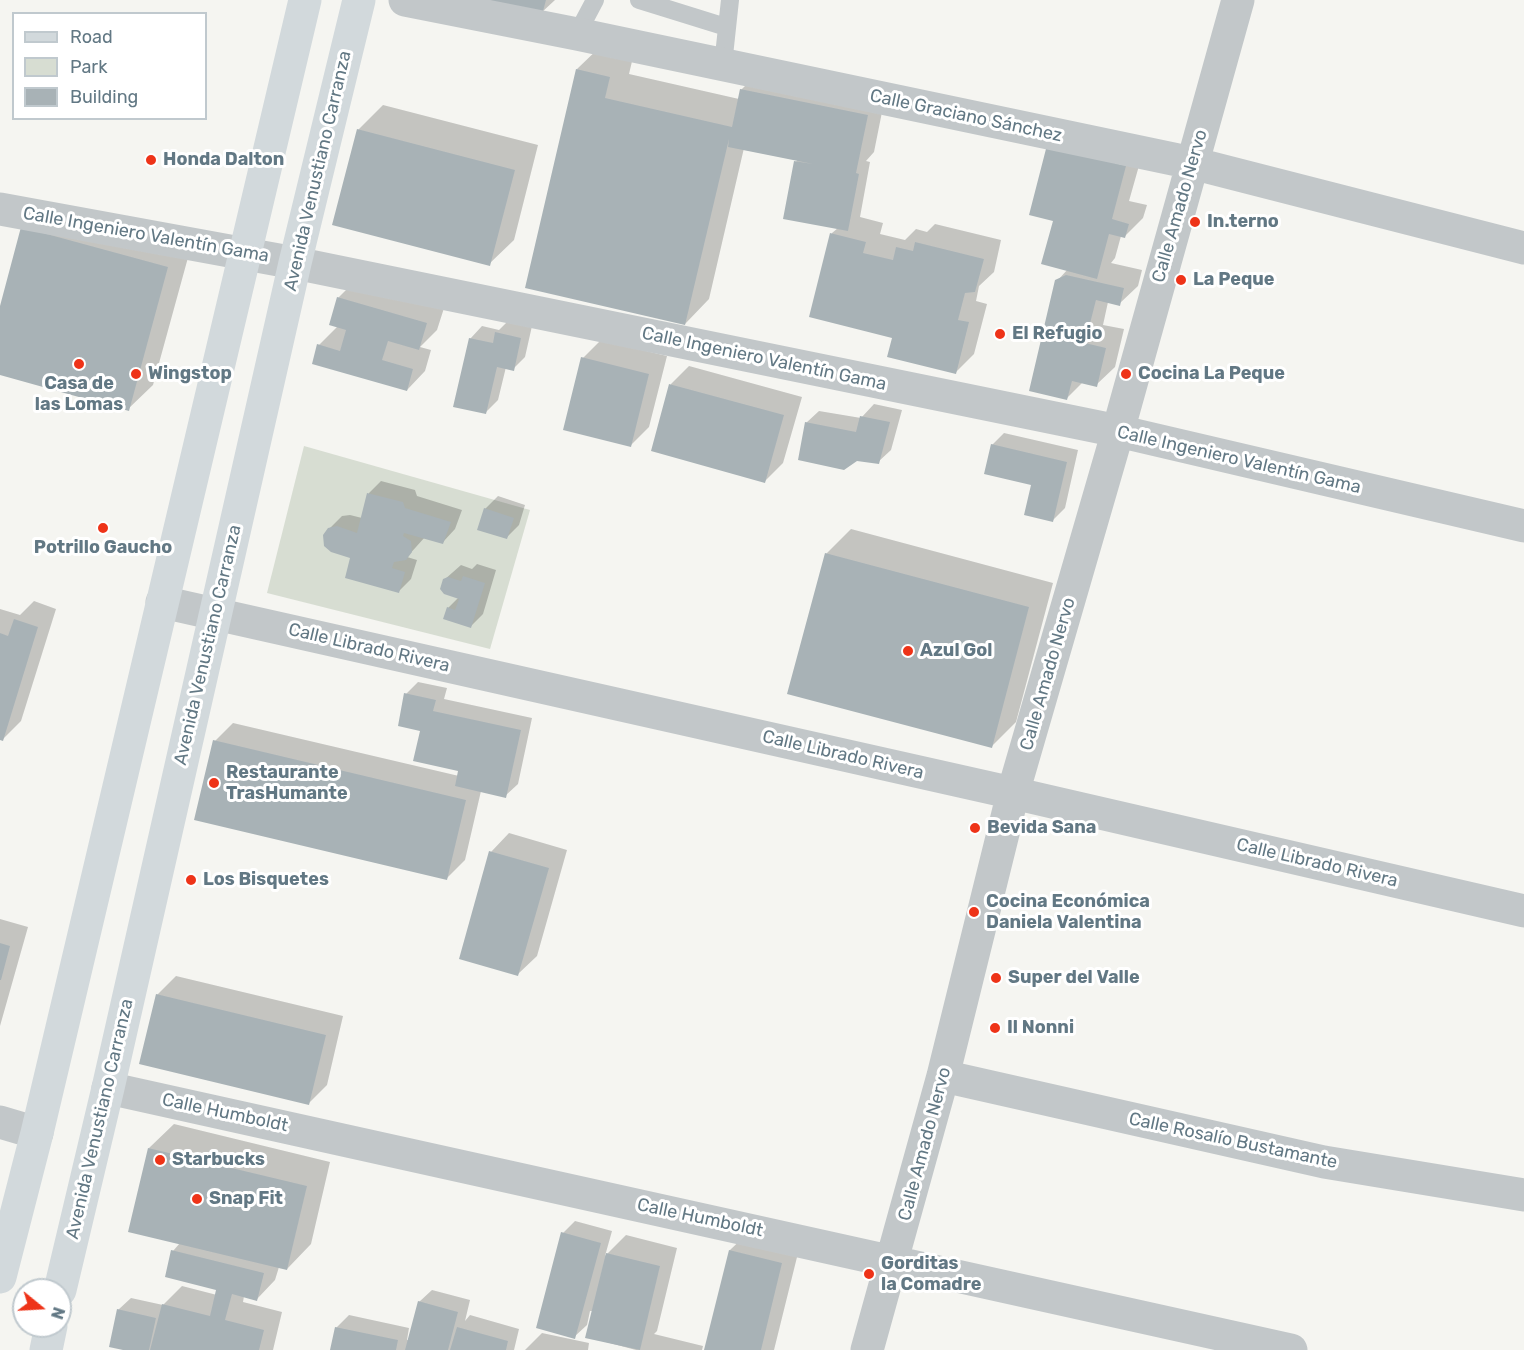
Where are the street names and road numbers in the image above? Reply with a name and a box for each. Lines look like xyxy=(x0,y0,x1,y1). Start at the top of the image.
street label: Avenida Venustiano Carranza xyxy=(280,49,356,293)
street label: Calle Graciano Sánchez xyxy=(868,85,1064,147)
street label: Calle Amado Nervo xyxy=(1148,127,1212,285)
street label: Calle Ingeniero Valentín Gama xyxy=(21,203,271,267)
street label: Calle Ingeniero Valentín Gama xyxy=(640,323,888,395)
street label: Calle Ingeniero Valentín Gama xyxy=(1115,421,1363,499)
street label: Avenida Venustiano Carranza xyxy=(170,523,246,767)
street label: Calle Amado Nervo xyxy=(1016,595,1080,753)
street label: Calle Librado Rivera xyxy=(286,619,452,677)
street label: Calle Librado Rivera xyxy=(760,726,926,784)
street label: Calle Librado Rivera xyxy=(1234,834,1400,892)
street label: Avenida Venustiano Carranza xyxy=(62,997,138,1241)
street label: Calle Amado Nervo xyxy=(894,1065,956,1223)
street label: Calle Humboldt xyxy=(160,1089,290,1137)
street label: Calle Rosalío Bustamante xyxy=(1127,1108,1339,1174)
street label: Calle Humboldt xyxy=(635,1194,765,1242)

